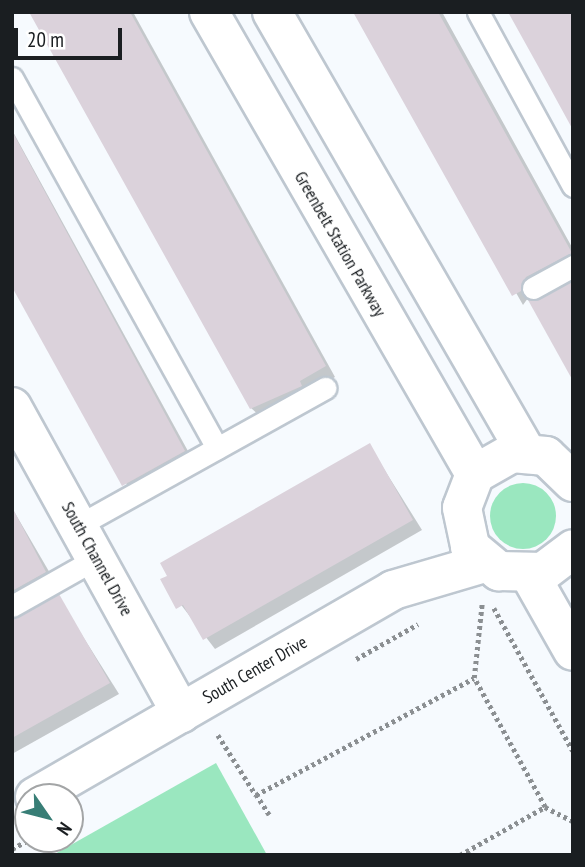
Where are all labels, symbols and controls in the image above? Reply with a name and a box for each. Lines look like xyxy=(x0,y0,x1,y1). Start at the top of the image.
scale bar xyxy=(18,14,126,58)
text: 20 m xyxy=(27,26,64,53)
street label: Greenbelt Station Parkway xyxy=(290,168,390,320)
street label: South Channel Drive xyxy=(57,498,137,620)
street label: South Center Drive xyxy=(199,631,311,709)
north arrow xyxy=(14,783,84,853)
text: N xyxy=(52,818,77,840)

